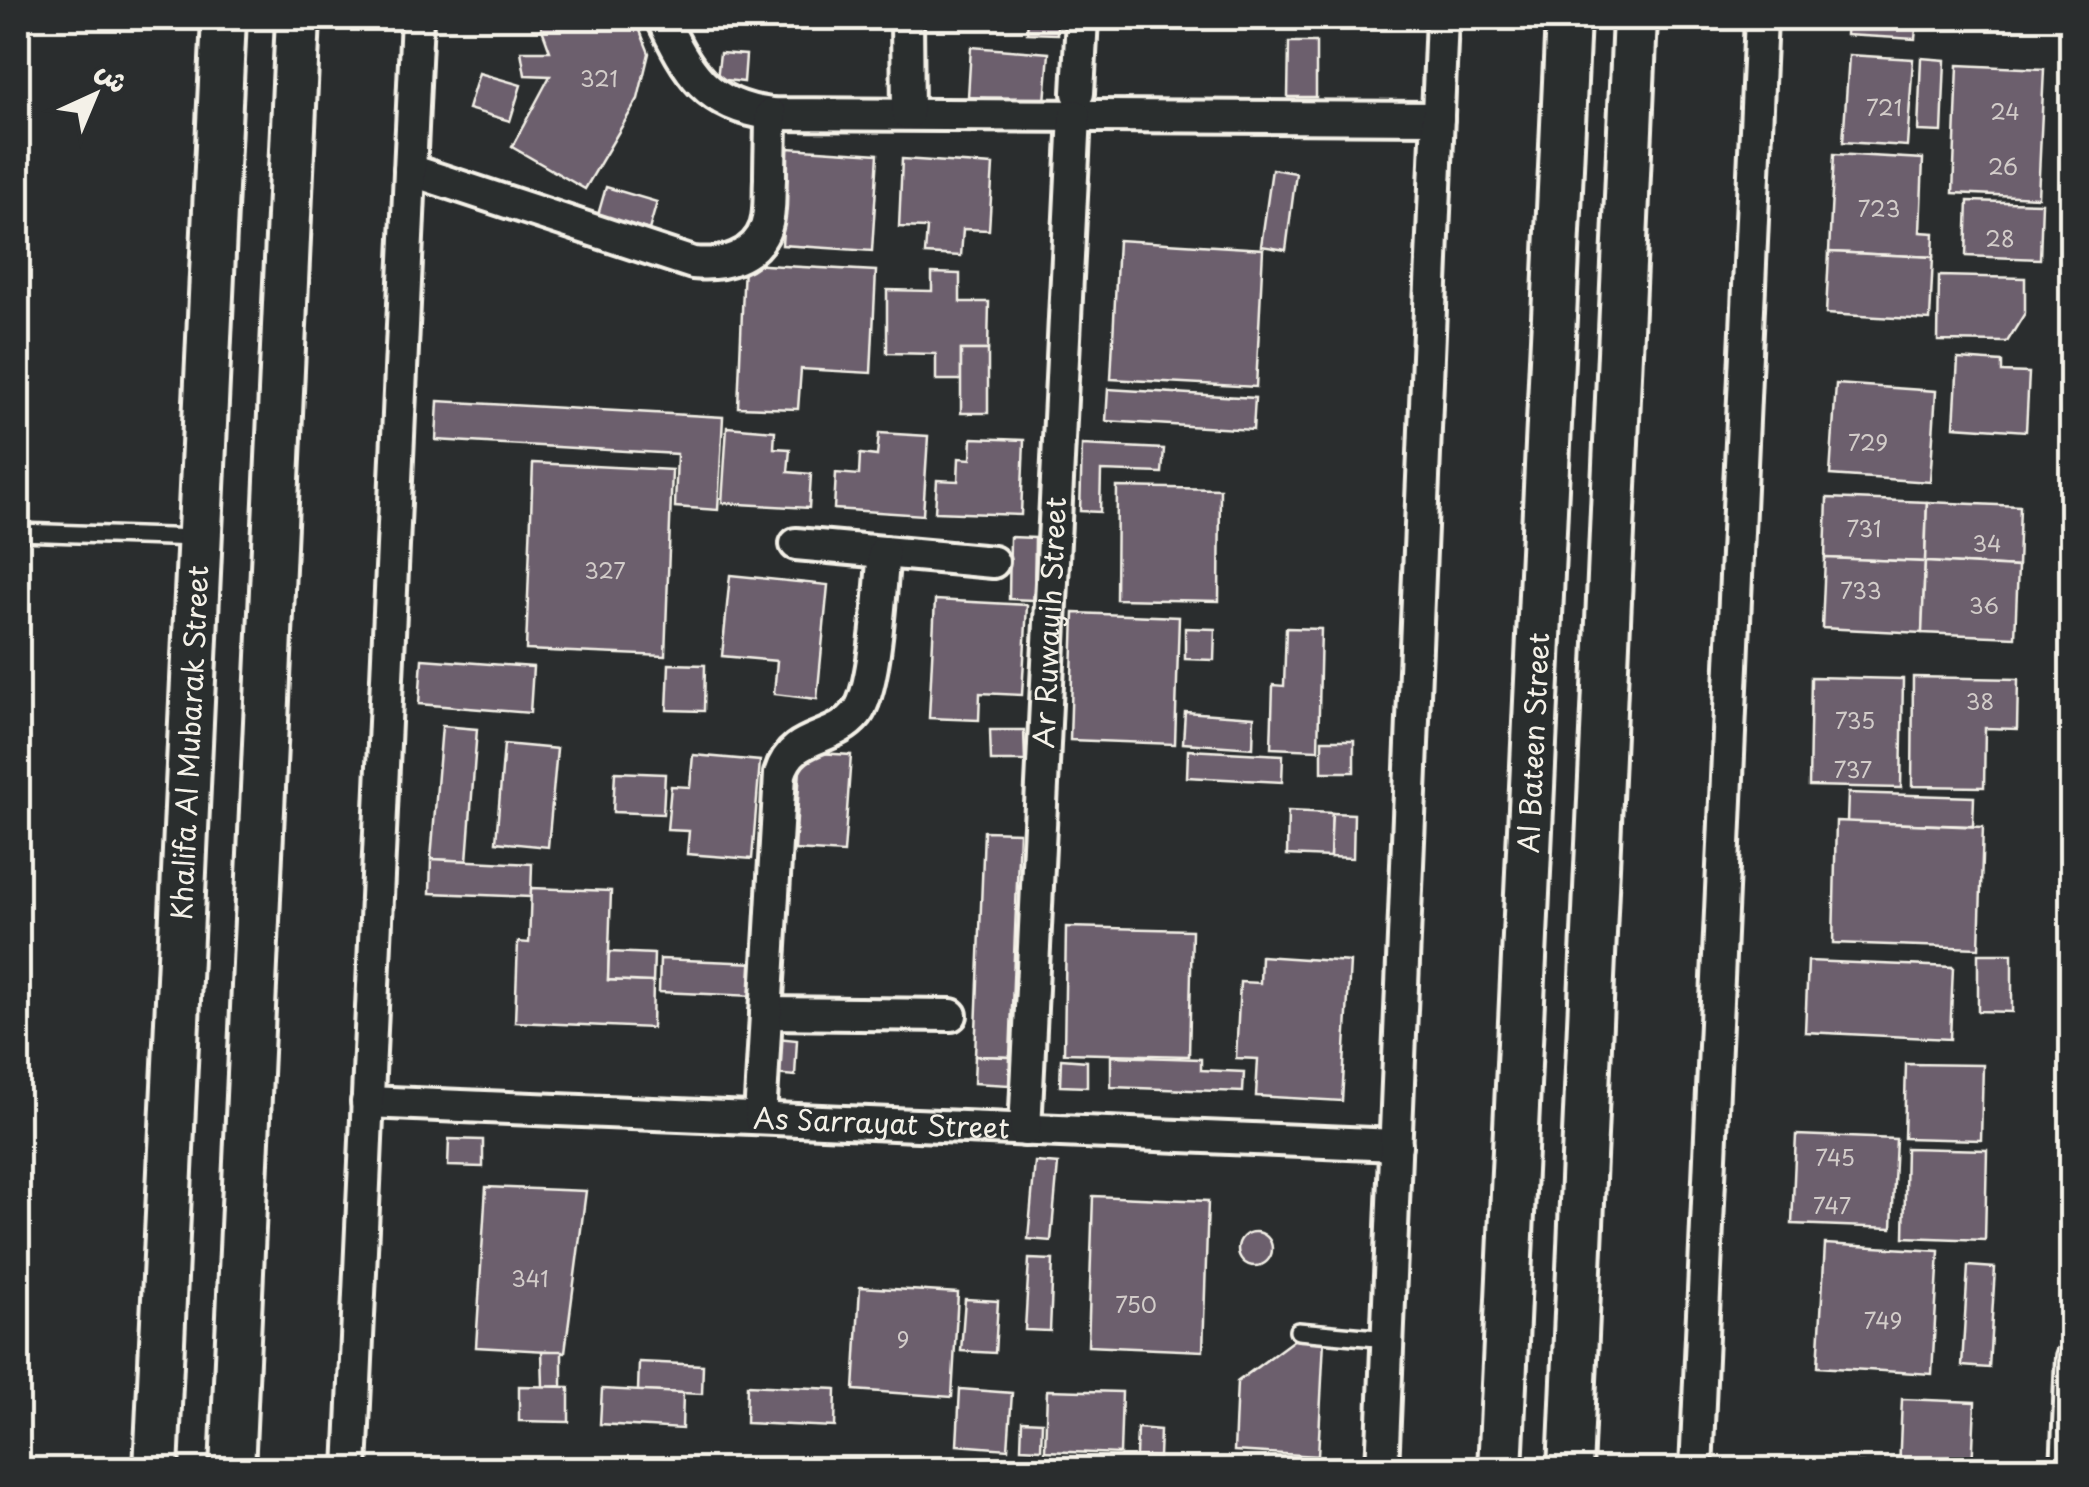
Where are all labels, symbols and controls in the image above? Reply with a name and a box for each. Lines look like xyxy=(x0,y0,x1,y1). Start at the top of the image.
north arrow xyxy=(45,45,145,145)
text: ش xyxy=(87,50,139,102)
house number: 321 xyxy=(580,61,618,94)
house number: 721 xyxy=(1866,90,1902,123)
house number: 24 xyxy=(1990,94,2020,127)
house number: 26 xyxy=(1988,149,2018,182)
house number: 723 xyxy=(1858,191,1900,224)
house number: 28 xyxy=(1985,221,2015,254)
house number: 729 xyxy=(1848,425,1888,458)
street label: Ar Ruwayih Street xyxy=(1021,496,1076,749)
house number: 731 xyxy=(1847,511,1881,544)
house number: 34 xyxy=(1972,526,2002,559)
house number: 327 xyxy=(584,553,626,586)
street label: Khalifa Al Mubarak Street xyxy=(159,564,218,921)
house number: 733 xyxy=(1840,573,1882,606)
house number: 36 xyxy=(1969,588,1999,621)
street label: Al Bateen Street xyxy=(1506,631,1559,854)
house number: 38 xyxy=(1966,684,1994,717)
house number: 735 xyxy=(1835,703,1875,736)
house number: 737 xyxy=(1834,752,1872,785)
street label: As Sarrayat Street xyxy=(753,1095,1011,1149)
house number: 745 xyxy=(1815,1140,1855,1173)
house number: 747 xyxy=(1813,1188,1851,1221)
house number: 341 xyxy=(511,1261,549,1294)
house number: 750 xyxy=(1115,1287,1157,1320)
house number: 749 xyxy=(1864,1303,1902,1336)
house number: 9 xyxy=(897,1322,909,1355)

